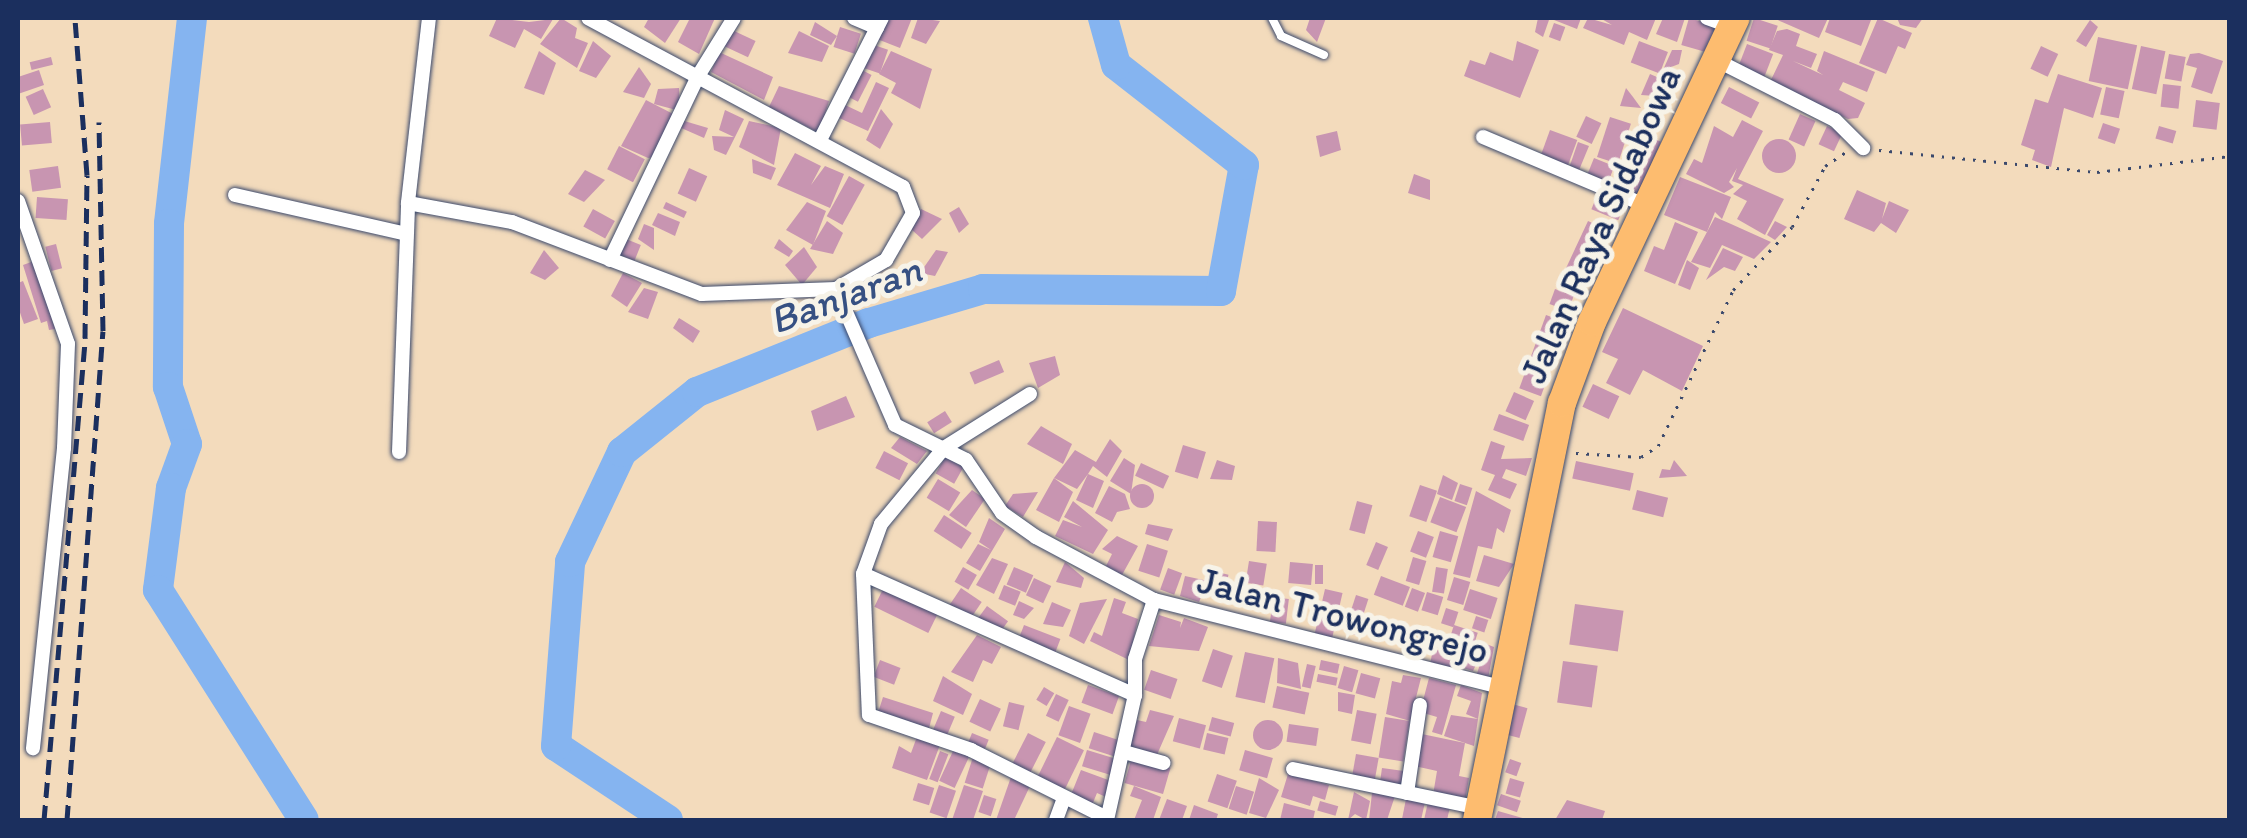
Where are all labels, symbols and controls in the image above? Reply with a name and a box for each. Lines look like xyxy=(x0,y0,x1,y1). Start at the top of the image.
street label: Jalan Raya Sidabowa xyxy=(1511,61,1691,389)
water label: Banjaran xyxy=(763,244,927,344)
street label: Jalan Trowongrejo xyxy=(1194,558,1492,674)

